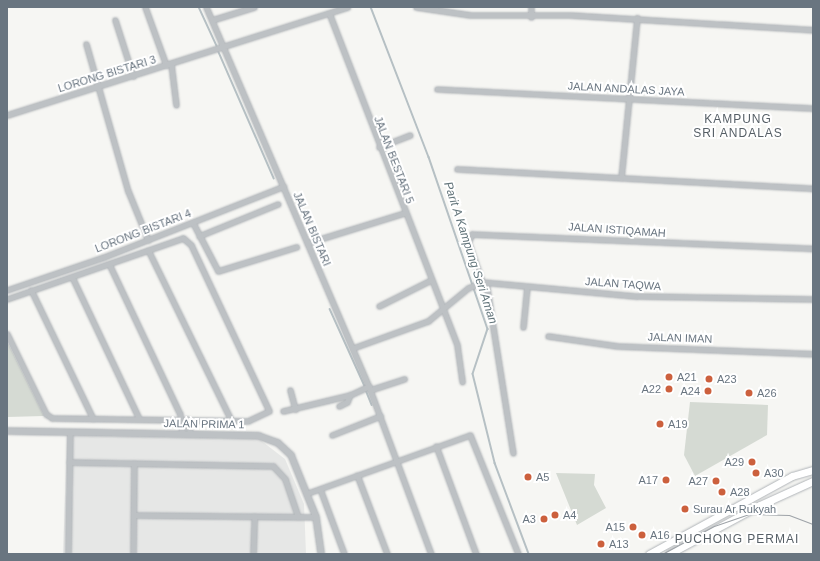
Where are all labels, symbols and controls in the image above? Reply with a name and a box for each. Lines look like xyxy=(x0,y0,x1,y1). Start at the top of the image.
street label: LORONG BISTARI 3 xyxy=(56,53,158,95)
street label: JALAN ANDALAS JAYA xyxy=(567,79,685,99)
district label: KAMPUNG SRI ANDALAS xyxy=(693,113,783,141)
street label: JALAN BESTARI 5 xyxy=(371,114,417,206)
water label: Parit A Kampung Seri Aman xyxy=(440,179,500,327)
street label: JALAN BISTARI xyxy=(290,190,334,268)
street label: LORONG BISTARI 4 xyxy=(93,207,193,255)
street label: JALAN ISTIQAMAH xyxy=(568,220,666,240)
street label: JALAN TAQWA xyxy=(584,275,662,293)
street label: JALAN IMAN xyxy=(647,330,713,346)
place label: A21 xyxy=(677,370,697,384)
marker: A21 xyxy=(664,372,674,382)
place label: A23 xyxy=(717,372,737,386)
marker: A23 xyxy=(704,374,714,384)
place label: A22 xyxy=(641,382,661,396)
marker: A22 xyxy=(664,384,674,394)
place label: A24 xyxy=(680,384,700,398)
marker: A24 xyxy=(703,386,713,396)
place label: A26 xyxy=(757,386,777,400)
marker: A26 xyxy=(744,388,754,398)
street label: JALAN PRIMA 1 xyxy=(163,417,245,431)
place label: A19 xyxy=(668,417,688,431)
marker: A19 xyxy=(655,419,665,429)
place label: A29 xyxy=(724,455,744,469)
marker: A29 xyxy=(747,457,757,467)
place label: A30 xyxy=(764,466,784,480)
marker: A30 xyxy=(751,468,761,478)
place label: A5 xyxy=(536,470,549,484)
marker: A5 xyxy=(523,472,533,482)
place label: A17 xyxy=(638,473,658,487)
place label: A27 xyxy=(688,474,708,488)
marker: A17 xyxy=(661,475,671,485)
marker: A27 xyxy=(711,476,721,486)
place label: A28 xyxy=(730,485,750,499)
marker: A28 xyxy=(717,487,727,497)
place label: Surau Ar Rukyah xyxy=(693,502,777,516)
marker: Surau Ar Rukyah xyxy=(680,504,690,514)
place label: A4 xyxy=(563,508,576,522)
marker: A4 xyxy=(550,510,560,520)
place label: A3 xyxy=(523,512,536,526)
marker: A3 xyxy=(539,514,549,524)
place label: A15 xyxy=(605,520,625,534)
marker: A15 xyxy=(628,522,638,532)
place label: A16 xyxy=(650,528,670,542)
marker: A16 xyxy=(637,530,647,540)
district label: PUCHONG PERMAI xyxy=(675,533,799,547)
place label: A13 xyxy=(609,537,629,551)
marker: A13 xyxy=(596,539,606,549)

